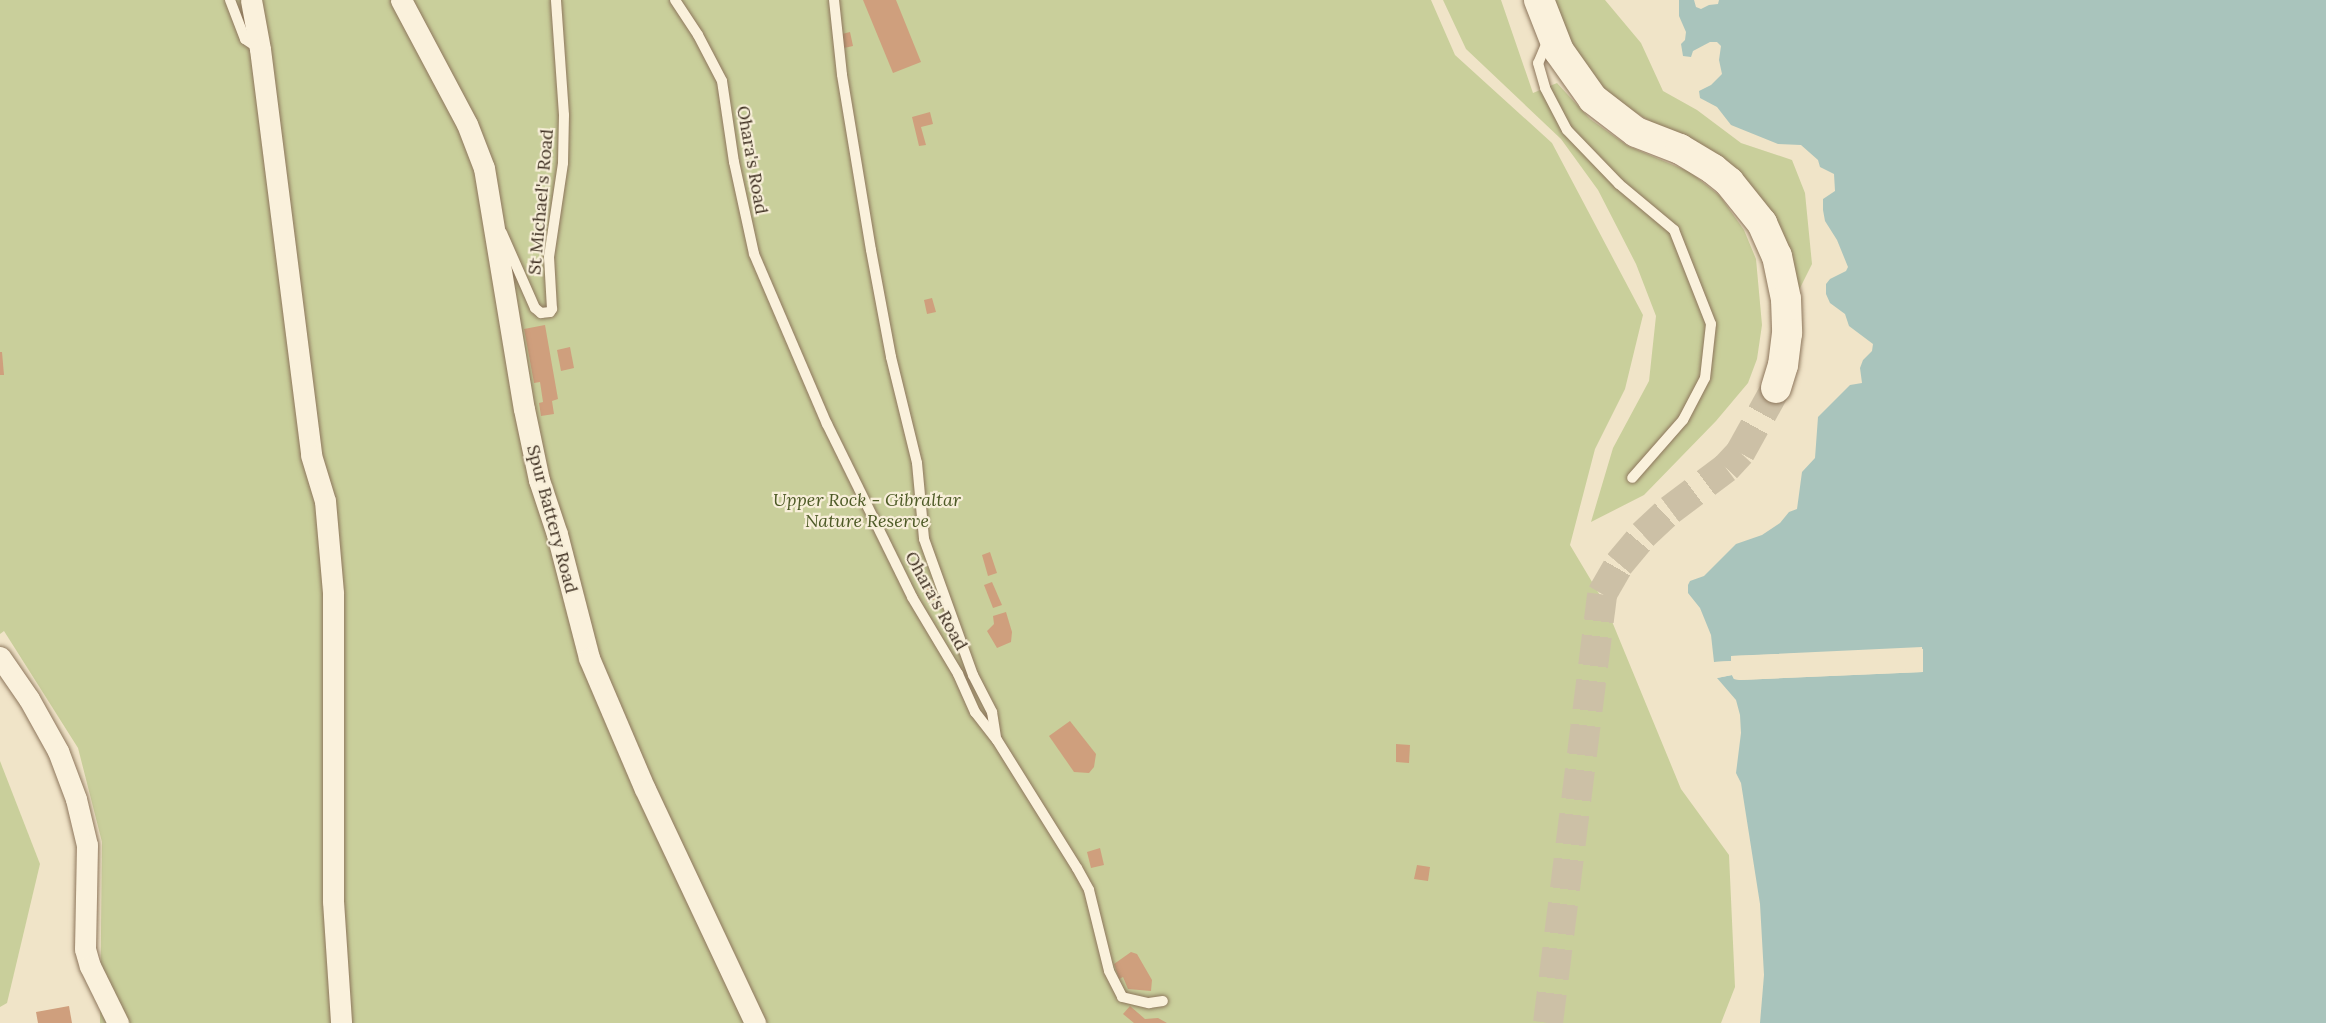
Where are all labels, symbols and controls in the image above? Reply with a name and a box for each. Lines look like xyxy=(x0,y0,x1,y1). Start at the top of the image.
street label: Ohara's Road xyxy=(732,104,772,216)
street label: St Michael's Road xyxy=(524,128,558,276)
street label: Spur Battery Road xyxy=(522,443,582,595)
park label: Upper Rock - Gibraltar Nature Reserve xyxy=(773,490,961,532)
street label: Ohara's Road xyxy=(900,548,972,654)

